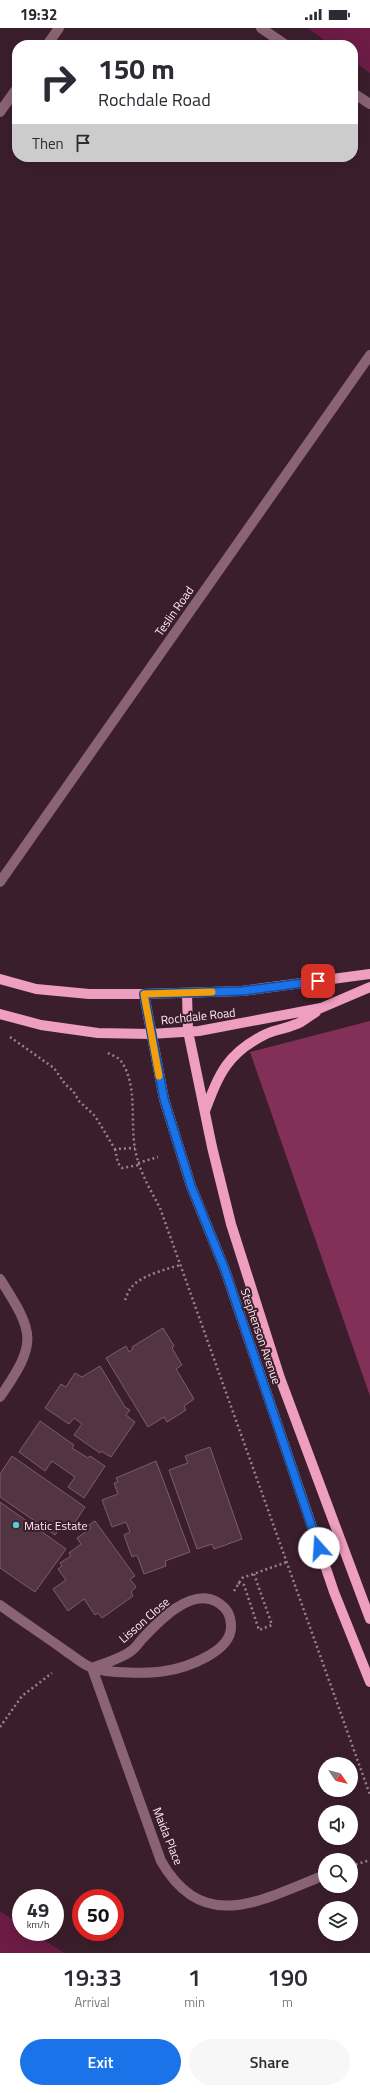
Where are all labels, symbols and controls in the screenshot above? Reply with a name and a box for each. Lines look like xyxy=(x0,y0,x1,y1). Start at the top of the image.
text: 19:32 xyxy=(20,3,57,26)
text: 150 m xyxy=(98,47,175,90)
icon: right xyxy=(32,56,84,108)
text: Rochdale Road xyxy=(98,86,211,113)
text: Then xyxy=(32,132,64,155)
icon: arrive xyxy=(72,132,94,154)
street label: Teslin Road xyxy=(150,582,198,640)
pin xyxy=(301,964,335,998)
icon: arrive xyxy=(307,970,329,992)
street label: Rochdale Road xyxy=(160,1003,236,1029)
street label: Stephenson Avenue xyxy=(236,1285,286,1387)
place label: Matic Estate xyxy=(24,1516,88,1535)
marker: Matic Estate xyxy=(11,1520,21,1530)
position arrow xyxy=(298,1527,340,1569)
street label: Lisson Close xyxy=(114,1592,174,1648)
north arrow xyxy=(318,1757,358,1797)
map controls xyxy=(318,1757,358,1941)
street label: Maida Place xyxy=(148,1804,188,1868)
button: sound xyxy=(318,1805,358,1845)
button: search xyxy=(318,1853,358,1893)
speed limit sign: 50 xyxy=(72,1889,124,1941)
text: 49 xyxy=(27,1894,49,1925)
button: layers xyxy=(318,1901,358,1941)
text: km/h xyxy=(27,1917,49,1932)
text: 19:33 xyxy=(62,1959,122,1995)
text: 1 xyxy=(188,1959,201,1995)
text: 190 xyxy=(267,1959,308,1995)
text: Arrival xyxy=(74,1992,110,2012)
text: min xyxy=(184,1992,205,2012)
text: m xyxy=(282,1992,293,2012)
button: Exit xyxy=(20,2039,181,2085)
button: Share xyxy=(189,2039,350,2085)

